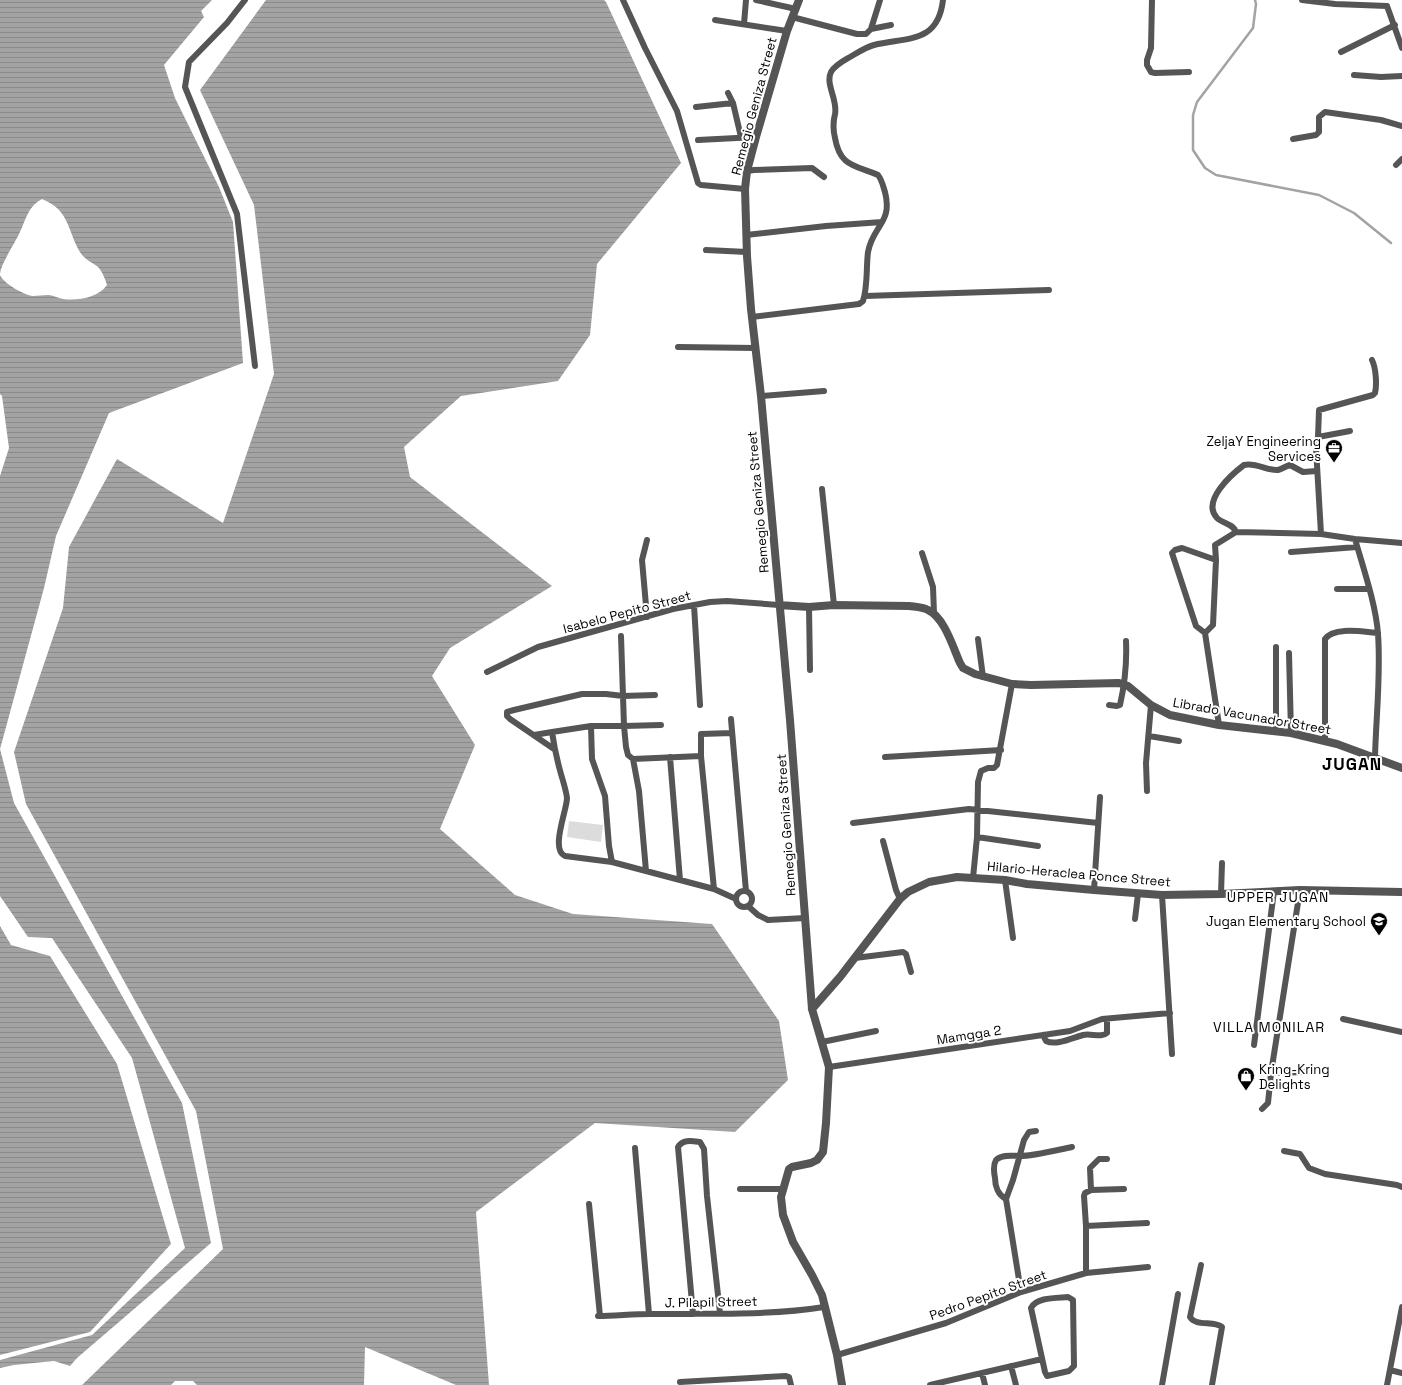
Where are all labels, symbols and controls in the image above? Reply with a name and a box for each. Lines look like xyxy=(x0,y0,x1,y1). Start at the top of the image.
street label: Remegio Geniza Street xyxy=(727,35,781,177)
street label: Remegio Geniza Street xyxy=(743,430,773,574)
place label: ZeljaY Engineering Services xyxy=(1206,433,1321,465)
office icon: ZeljaY Engineering Services xyxy=(1324,438,1344,463)
street label: Isabelo Pepito Street xyxy=(561,587,693,637)
street label: Librado Vacunador Street xyxy=(1172,694,1333,738)
street label: Remegio Geniza Street xyxy=(773,753,799,897)
district label: JUGAN xyxy=(1322,753,1382,775)
street label: Hilario-Heraclea Ponce Street xyxy=(986,858,1172,890)
district label: UPPER JUGAN xyxy=(1227,888,1329,906)
school or university icon: Jugan Elementary School xyxy=(1369,911,1389,936)
place label: Jugan Elementary School xyxy=(1206,913,1366,930)
district label: VILLA MONILAR xyxy=(1213,1018,1325,1036)
street label: Mamgga 2 xyxy=(935,1021,1003,1048)
place label: Kring-Kring Delights xyxy=(1259,1061,1330,1093)
shop icon: Kring-Kring Delights xyxy=(1236,1066,1256,1091)
street label: Pedro Pepito Street xyxy=(927,1266,1049,1324)
street label: J. Pilapil Street xyxy=(665,1293,757,1311)

